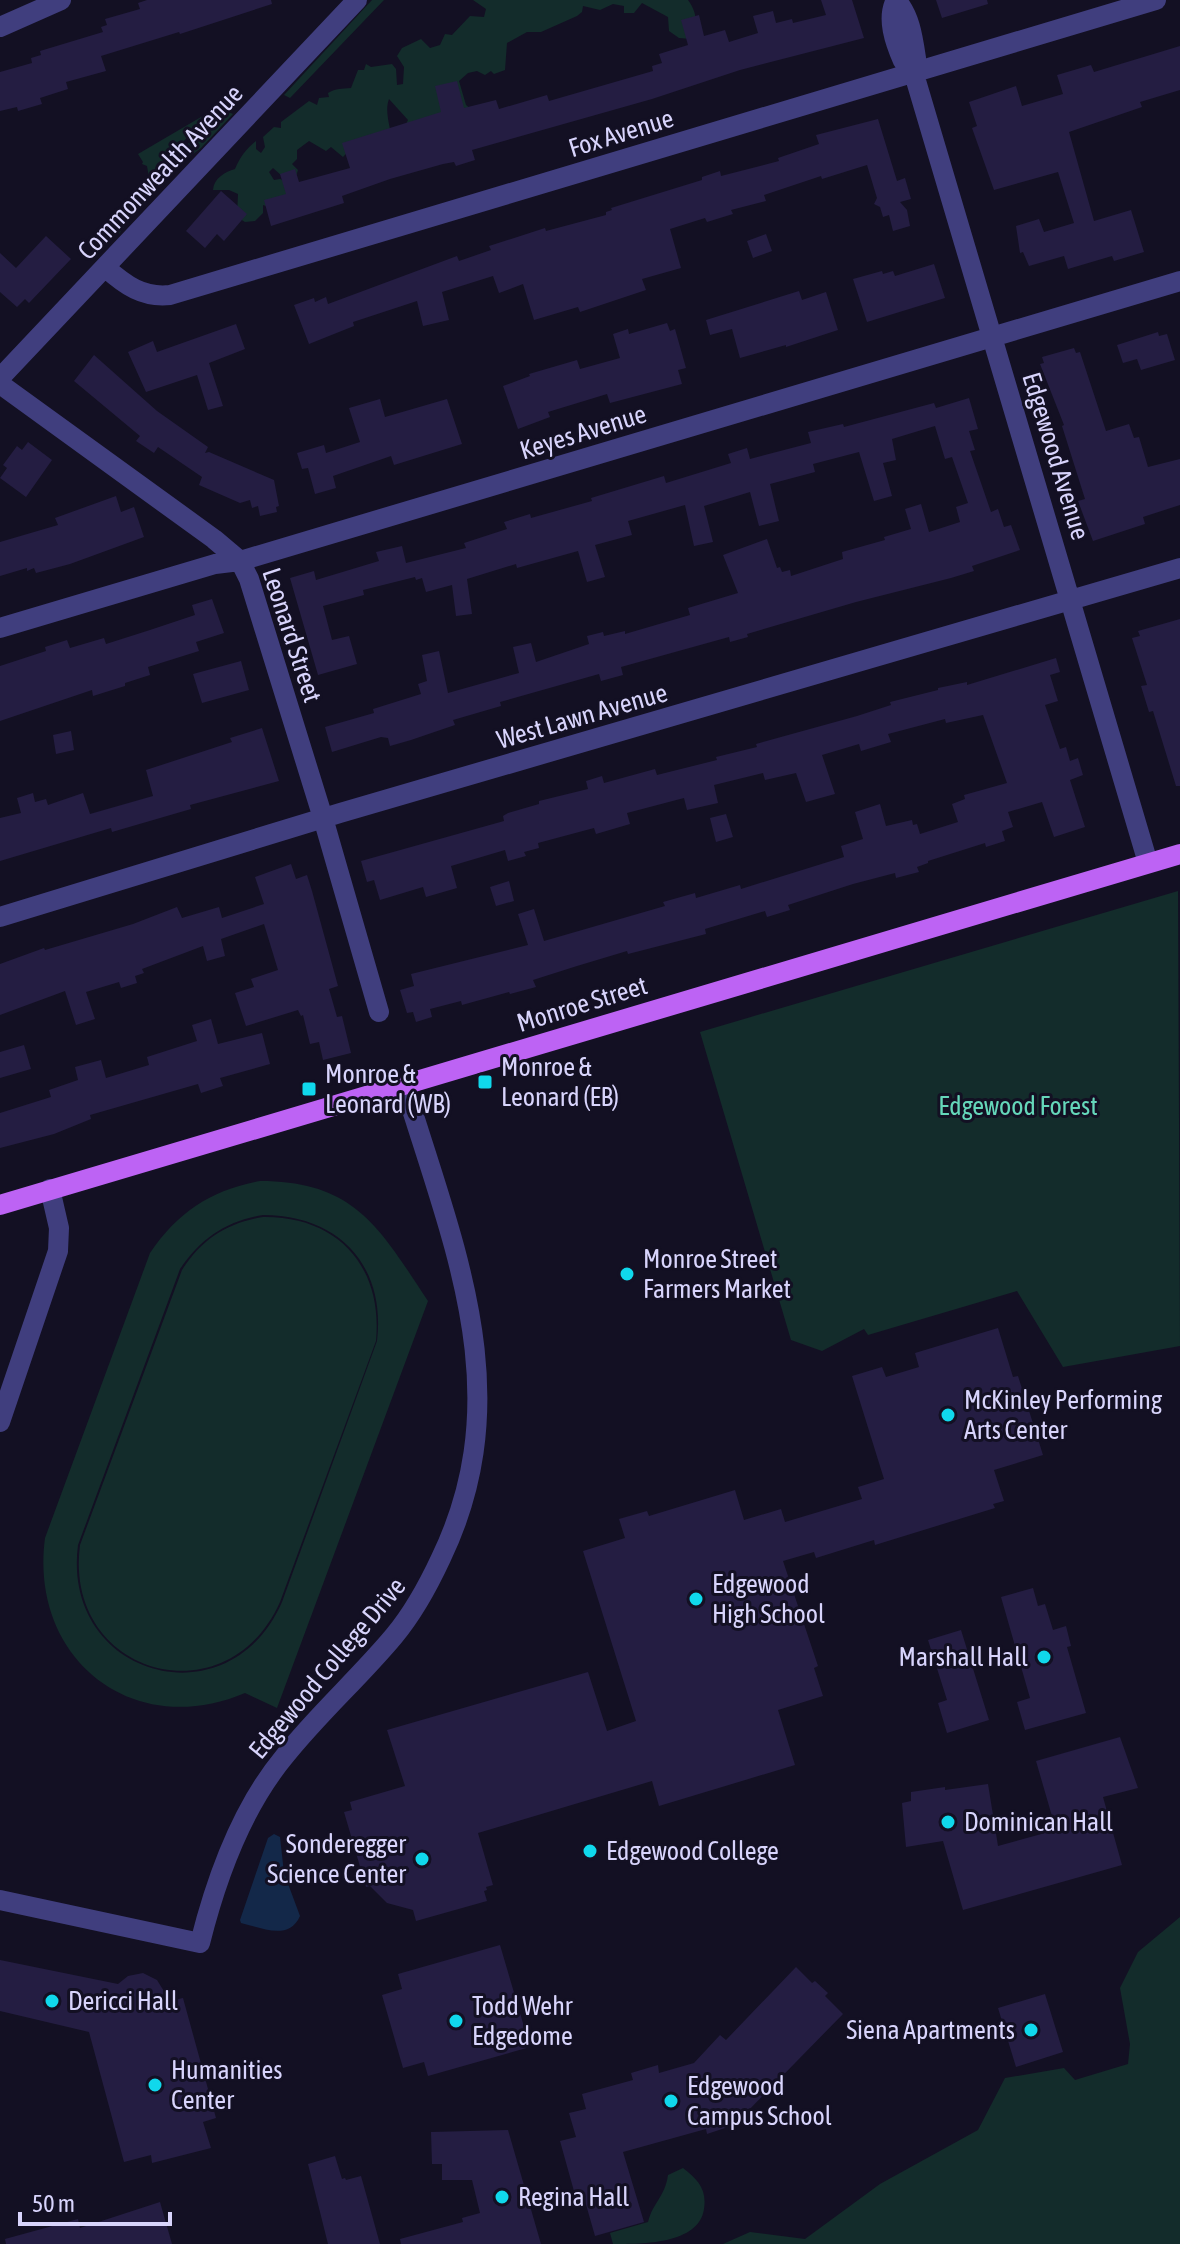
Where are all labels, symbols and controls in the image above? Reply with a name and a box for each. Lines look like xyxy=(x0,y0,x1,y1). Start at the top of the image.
street label: Commonwealth Avenue xyxy=(71,78,249,266)
street label: Fox Avenue xyxy=(565,103,677,163)
street label: Edgewood Avenue xyxy=(1016,369,1096,543)
street label: Keyes Avenue xyxy=(516,399,650,465)
street label: Leonard Street xyxy=(256,564,328,706)
street label: West Lawn Avenue xyxy=(493,677,671,755)
street label: Monroe Street xyxy=(513,970,651,1038)
place label: Monroe & Leonard (EB) xyxy=(501,1052,619,1112)
place label: Monroe & Leonard (WB) xyxy=(325,1059,451,1119)
marker: Monroe & Leonard (EB) xyxy=(476,1073,494,1091)
marker: Monroe & Leonard (WB) xyxy=(300,1080,318,1098)
park label: Edgewood Forest xyxy=(938,1091,1098,1121)
place label: Monroe Street Farmers Market xyxy=(643,1244,791,1304)
marker: Monroe Street Farmers Market xyxy=(618,1265,636,1283)
place label: McKinley Performing Arts Center xyxy=(964,1385,1163,1445)
marker: McKinley Performing Arts Center xyxy=(939,1406,957,1424)
place label: Edgewood High School xyxy=(712,1569,825,1629)
street label: Edgewood College Drive xyxy=(243,1571,411,1765)
marker: Edgewood High School xyxy=(687,1590,705,1608)
place label: Marshall Hall xyxy=(899,1642,1028,1672)
marker: Marshall Hall xyxy=(1035,1648,1053,1666)
place label: Dominican Hall xyxy=(964,1807,1113,1837)
marker: Dominican Hall xyxy=(939,1813,957,1831)
place label: Sonderegger Science Center xyxy=(267,1829,406,1889)
place label: Edgewood College xyxy=(606,1836,779,1866)
marker: Edgewood College xyxy=(581,1842,599,1860)
marker: Sonderegger Science Center xyxy=(413,1850,431,1868)
place label: Dericci Hall xyxy=(68,1986,178,2016)
place label: Todd Wehr Edgedome xyxy=(472,1991,573,2051)
marker: Dericci Hall xyxy=(43,1992,61,2010)
marker: Todd Wehr Edgedome xyxy=(447,2012,465,2030)
place label: Siena Apartments xyxy=(846,2015,1015,2045)
marker: Siena Apartments xyxy=(1022,2021,1040,2039)
place label: Humanities Center xyxy=(171,2055,283,2115)
place label: Edgewood Campus School xyxy=(687,2071,832,2131)
marker: Humanities Center xyxy=(146,2076,164,2094)
marker: Edgewood Campus School xyxy=(662,2092,680,2110)
scale bar xyxy=(20,2176,170,2226)
place label: Regina Hall xyxy=(518,2182,629,2212)
marker: Regina Hall xyxy=(493,2188,511,2206)
text: 50 m xyxy=(32,2190,75,2217)

